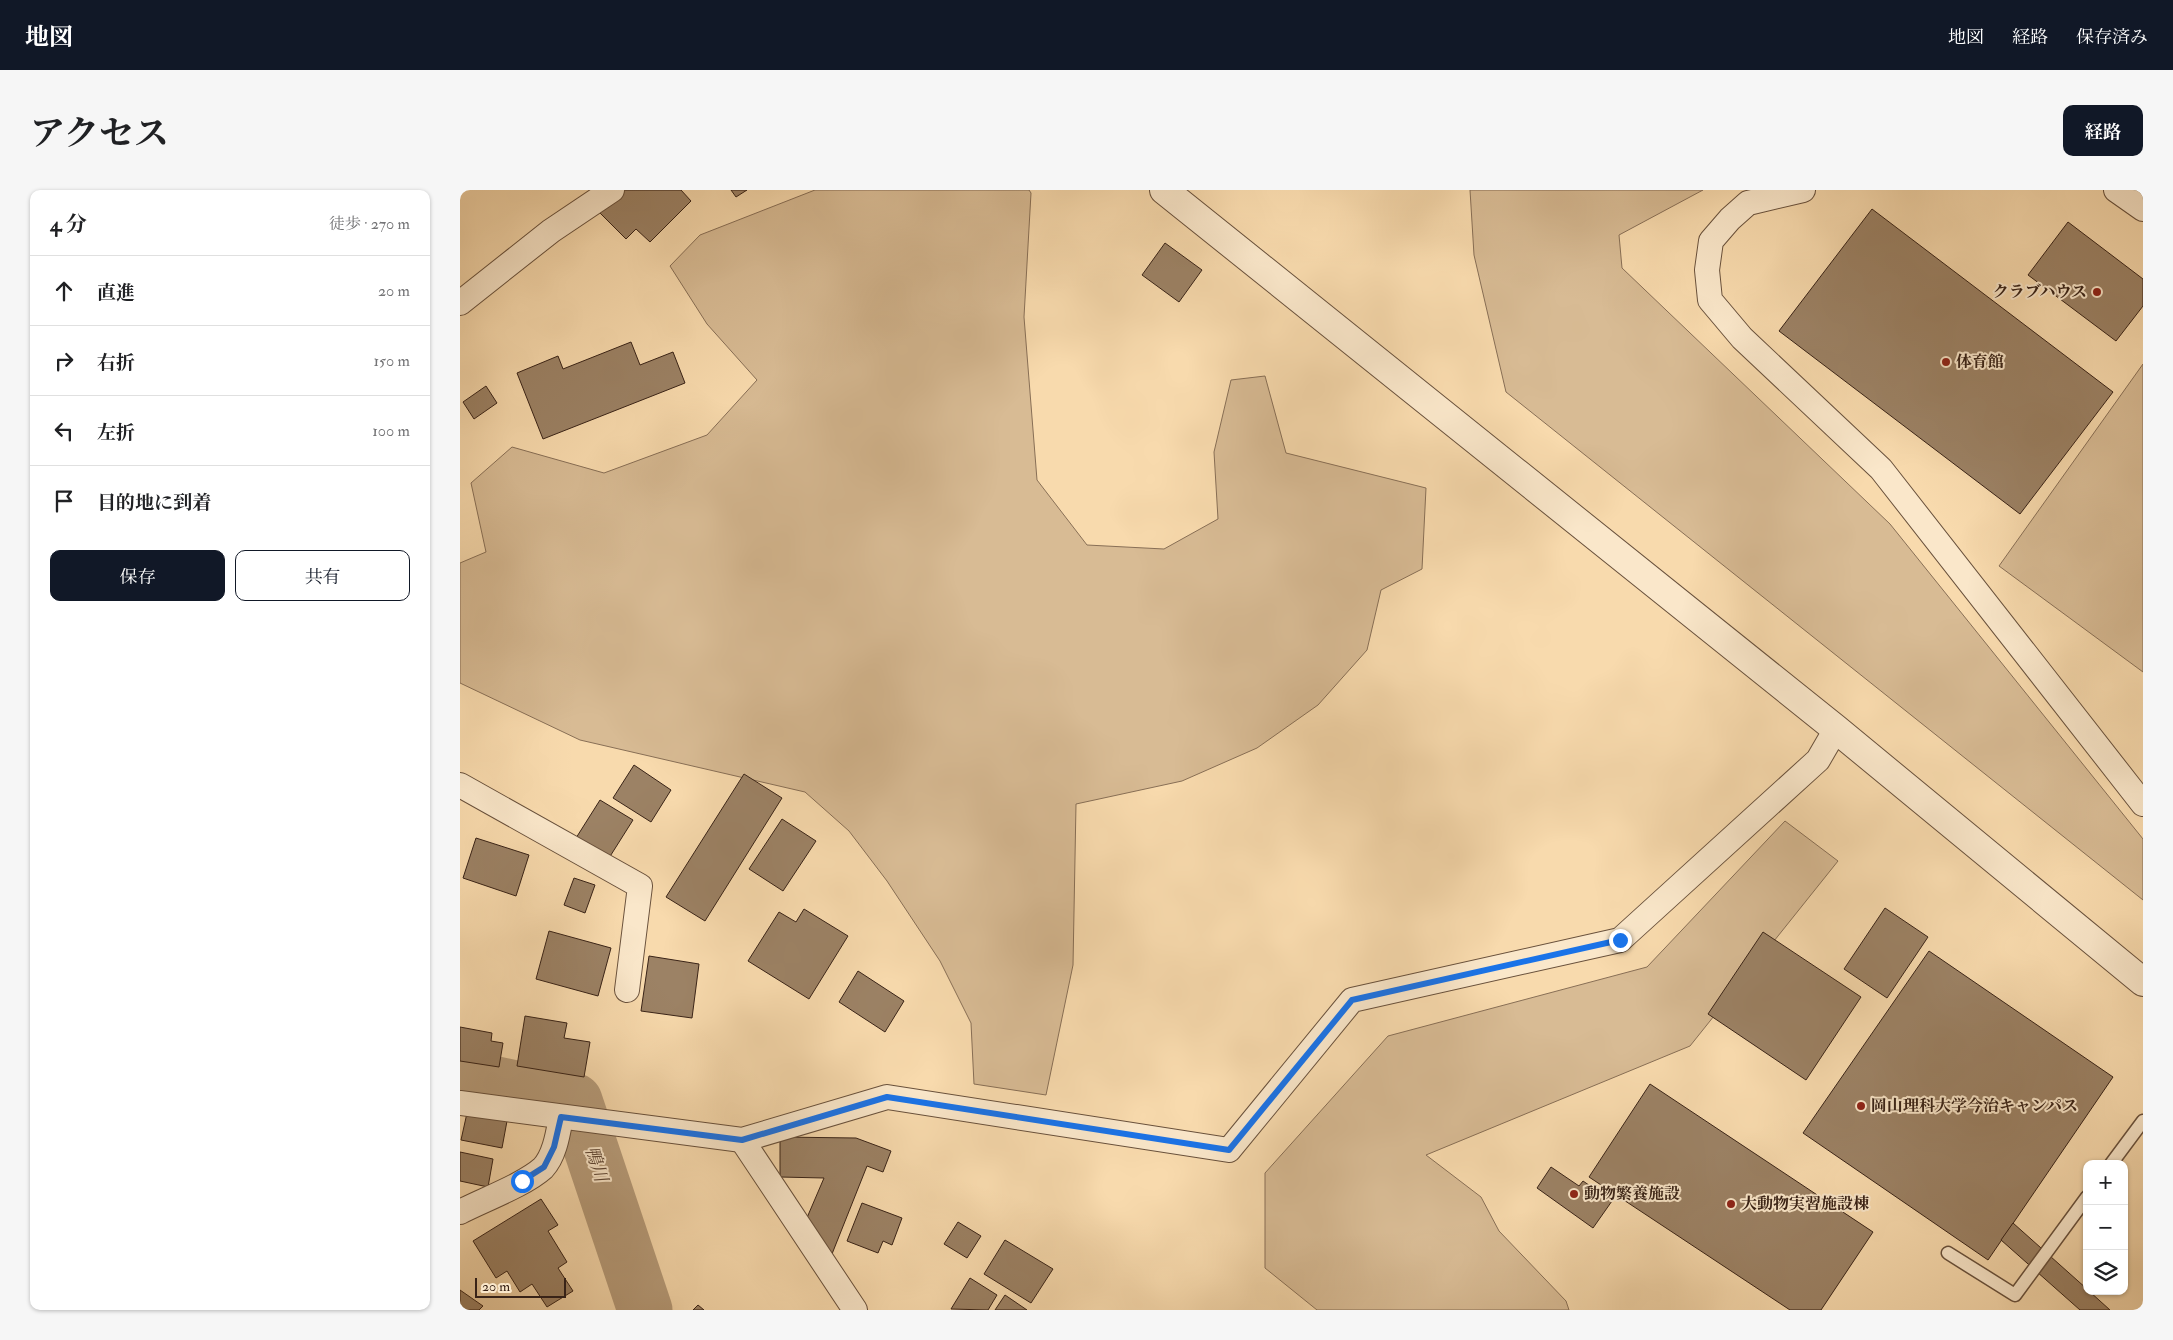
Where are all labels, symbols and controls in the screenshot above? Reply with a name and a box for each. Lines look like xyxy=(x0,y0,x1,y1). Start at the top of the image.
text: 地図 xyxy=(25,22,73,53)
text: 地図 xyxy=(1948,26,1984,49)
text: 経路 xyxy=(2012,26,2048,49)
text: 保存済み xyxy=(2076,26,2148,49)
button: 経路 xyxy=(2063,105,2143,156)
text: アクセス xyxy=(30,112,169,156)
text: 4 分 xyxy=(50,211,87,238)
text: 徒歩 · 270 m xyxy=(329,214,410,234)
icon: ahead xyxy=(50,277,78,305)
text: 直進 xyxy=(97,281,135,305)
text: 20 m xyxy=(378,281,410,301)
place label: クラブハウス xyxy=(1993,282,2087,302)
marker: クラブハウス xyxy=(2091,286,2103,298)
icon: right xyxy=(50,347,78,375)
text: 右折 xyxy=(97,351,135,375)
text: 150 m xyxy=(373,351,410,371)
place label: 体育館 xyxy=(1956,352,2004,372)
marker: 体育館 xyxy=(1940,356,1952,368)
icon: left xyxy=(50,417,78,445)
text: 左折 xyxy=(97,421,135,445)
text: 100 m xyxy=(372,421,410,441)
icon: arrive xyxy=(50,487,78,515)
text: 目的地に到着 xyxy=(97,491,211,515)
button: 保存 xyxy=(50,550,225,601)
button: 共有 xyxy=(235,550,410,601)
route end xyxy=(1609,929,1632,952)
place label: 岡山理科大学今治キャンパス xyxy=(1871,1096,2078,1116)
marker: 岡山理科大学今治キャンパス xyxy=(1855,1100,1867,1112)
water label: 鴨川 xyxy=(580,1143,613,1187)
map controls xyxy=(2083,1160,2128,1295)
button: + xyxy=(2083,1160,2128,1205)
route start xyxy=(511,1170,534,1193)
place label: 動物繁養施設 xyxy=(1584,1184,1680,1204)
marker: 動物繁養施設 xyxy=(1568,1188,1580,1200)
place label: 大動物実習施設棟 xyxy=(1741,1194,1869,1214)
marker: 大動物実習施設棟 xyxy=(1725,1198,1737,1210)
button: − xyxy=(2083,1205,2128,1250)
button: layers xyxy=(2083,1250,2128,1295)
scale bar xyxy=(475,1275,566,1298)
text: 20 m xyxy=(482,1278,510,1295)

